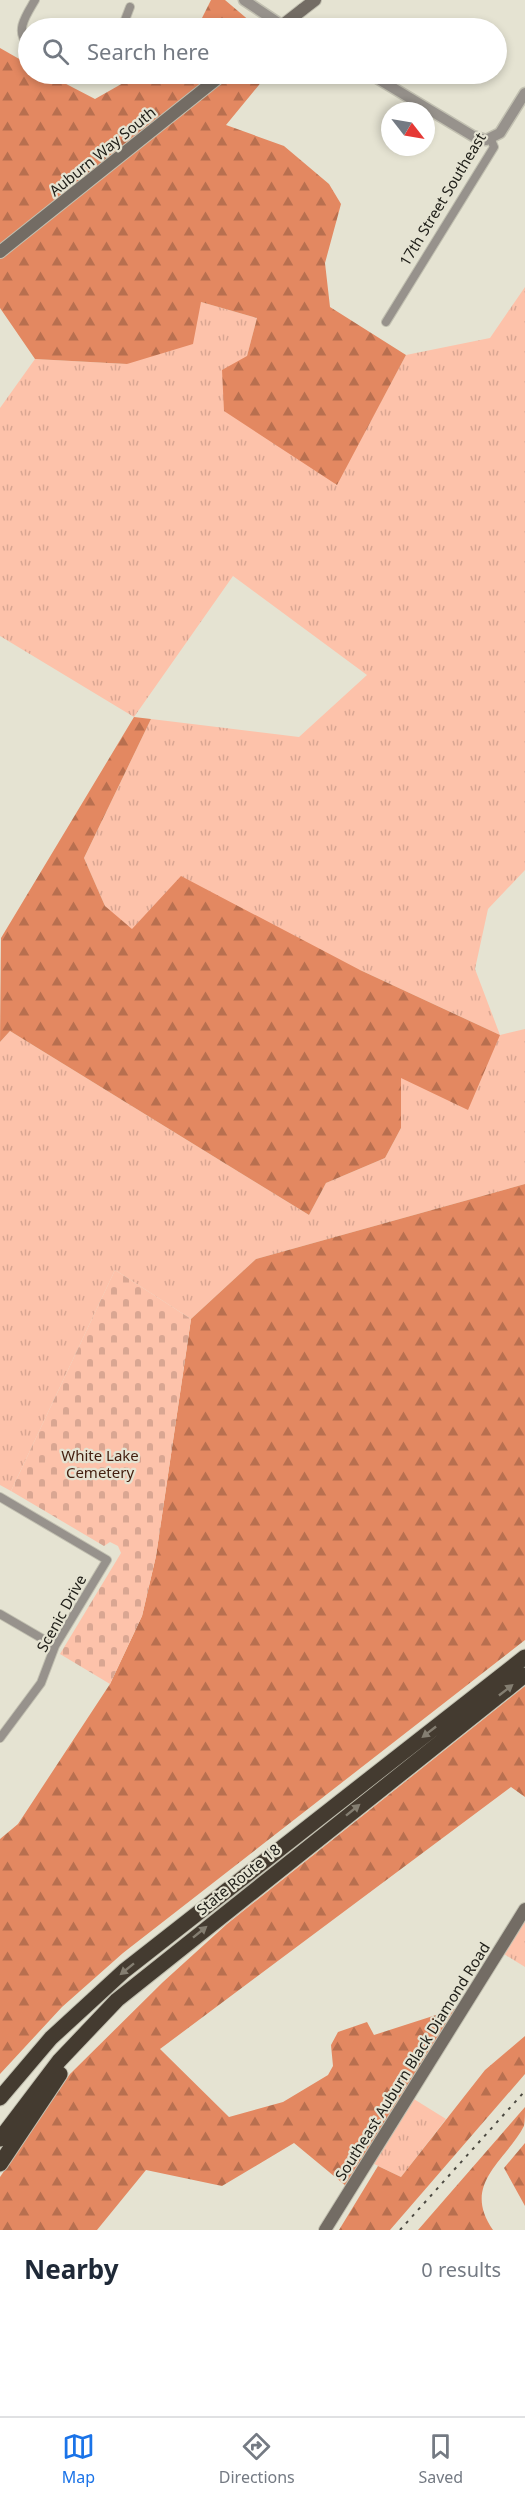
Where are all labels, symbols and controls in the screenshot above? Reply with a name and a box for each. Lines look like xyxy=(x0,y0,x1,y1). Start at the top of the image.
search box xyxy=(18,18,507,84)
icon: search xyxy=(39,35,72,68)
text: Search here xyxy=(87,36,209,66)
street label: Auburn Way South xyxy=(45,102,159,200)
north arrow xyxy=(381,102,435,156)
street label: 17th Street Southeast xyxy=(394,128,490,269)
park label: White Lake Cemetery xyxy=(61,1445,139,1482)
street label: Scenic Drive xyxy=(32,1571,90,1655)
one-way arrow xyxy=(498,1684,514,1696)
one-way arrow xyxy=(422,1726,437,1738)
one-way arrow xyxy=(345,1805,360,1817)
street label: State Route 18 xyxy=(192,1839,284,1919)
one-way arrow xyxy=(193,1927,208,1939)
street label: Southeast Auburn Black Diamond Road xyxy=(330,1938,494,2184)
one-way arrow xyxy=(119,1963,135,1976)
text: Nearby xyxy=(24,2251,119,2287)
text: 0 results xyxy=(421,2256,501,2283)
tab: Map xyxy=(62,2430,95,2488)
tab: Directions xyxy=(219,2430,295,2488)
tab: Saved xyxy=(418,2430,463,2488)

